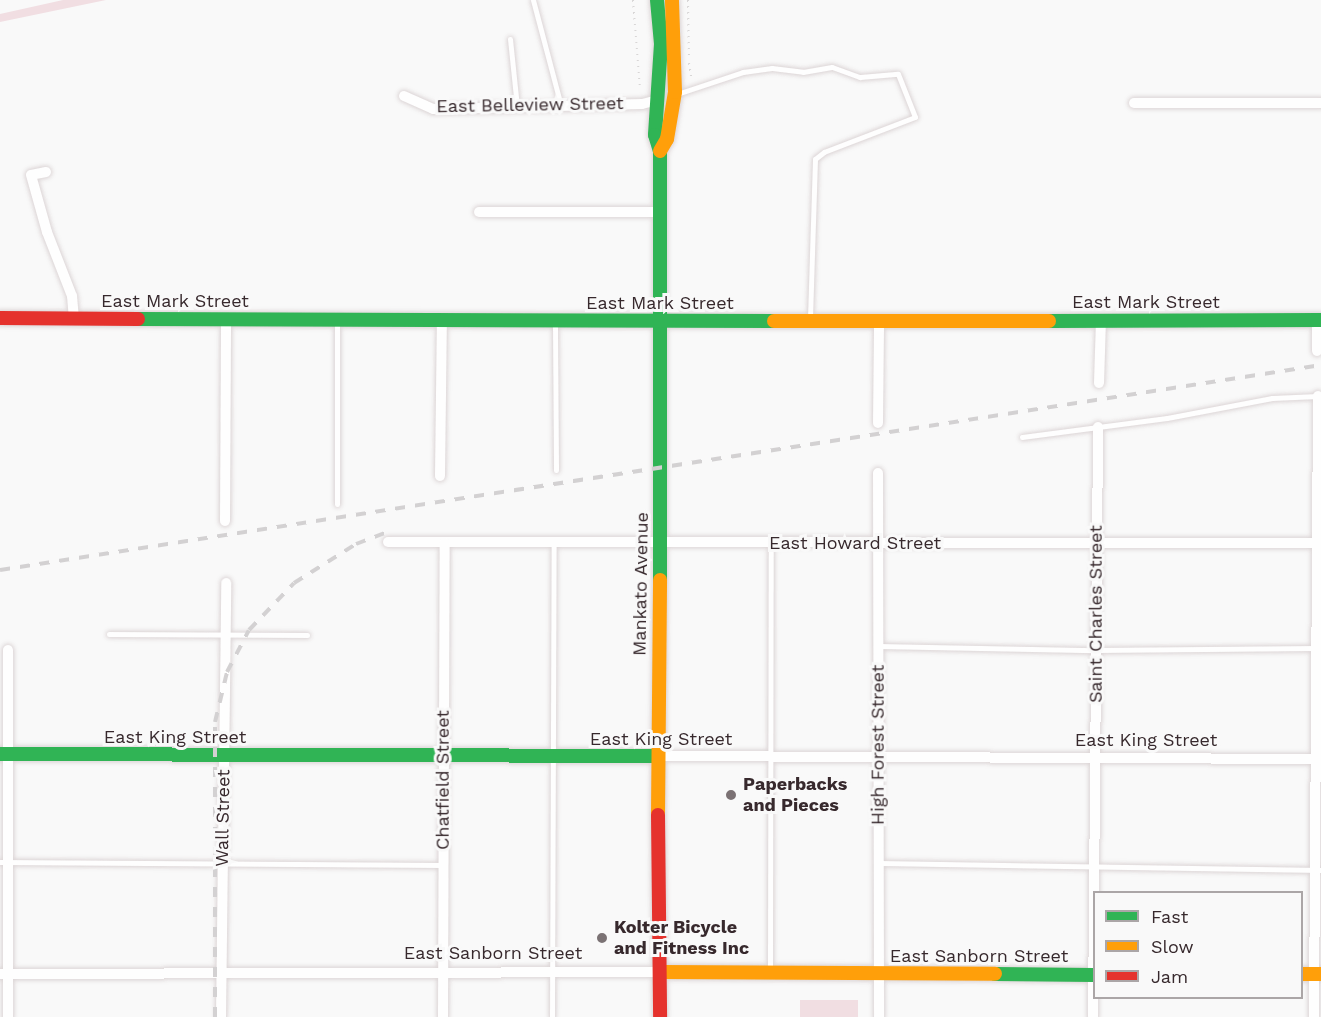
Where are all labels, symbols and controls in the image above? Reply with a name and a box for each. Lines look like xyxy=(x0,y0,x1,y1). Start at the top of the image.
street label: East Belleview Street xyxy=(436,93,624,117)
street label: East Mark Street xyxy=(101,290,249,312)
street label: East Mark Street xyxy=(1072,291,1220,313)
street label: East Mark Street xyxy=(586,292,734,314)
street label: Mankato Avenue xyxy=(629,512,653,656)
street label: Saint Charles Street xyxy=(1085,525,1107,703)
street label: East Howard Street xyxy=(769,532,941,554)
street label: High Forest Street xyxy=(867,665,889,825)
street label: Chatfield Street xyxy=(432,710,454,850)
street label: East King Street xyxy=(104,726,246,748)
street label: East King Street xyxy=(590,728,732,750)
street label: East King Street xyxy=(1075,729,1217,751)
street label: Wall Street xyxy=(211,769,235,867)
place label: Paperbacks and Pieces xyxy=(743,774,847,816)
marker: Paperbacks and Pieces xyxy=(724,788,738,802)
legend xyxy=(1093,891,1303,999)
text: Fast xyxy=(1151,906,1188,927)
place label: Kolter Bicycle and Fitness Inc xyxy=(614,917,749,960)
marker: Kolter Bicycle and Fitness Inc xyxy=(595,931,609,945)
text: Slow xyxy=(1151,936,1194,957)
street label: East Sanborn Street xyxy=(404,942,582,964)
street label: East Sanborn Street xyxy=(890,945,1068,967)
text: Jam xyxy=(1151,966,1188,987)

